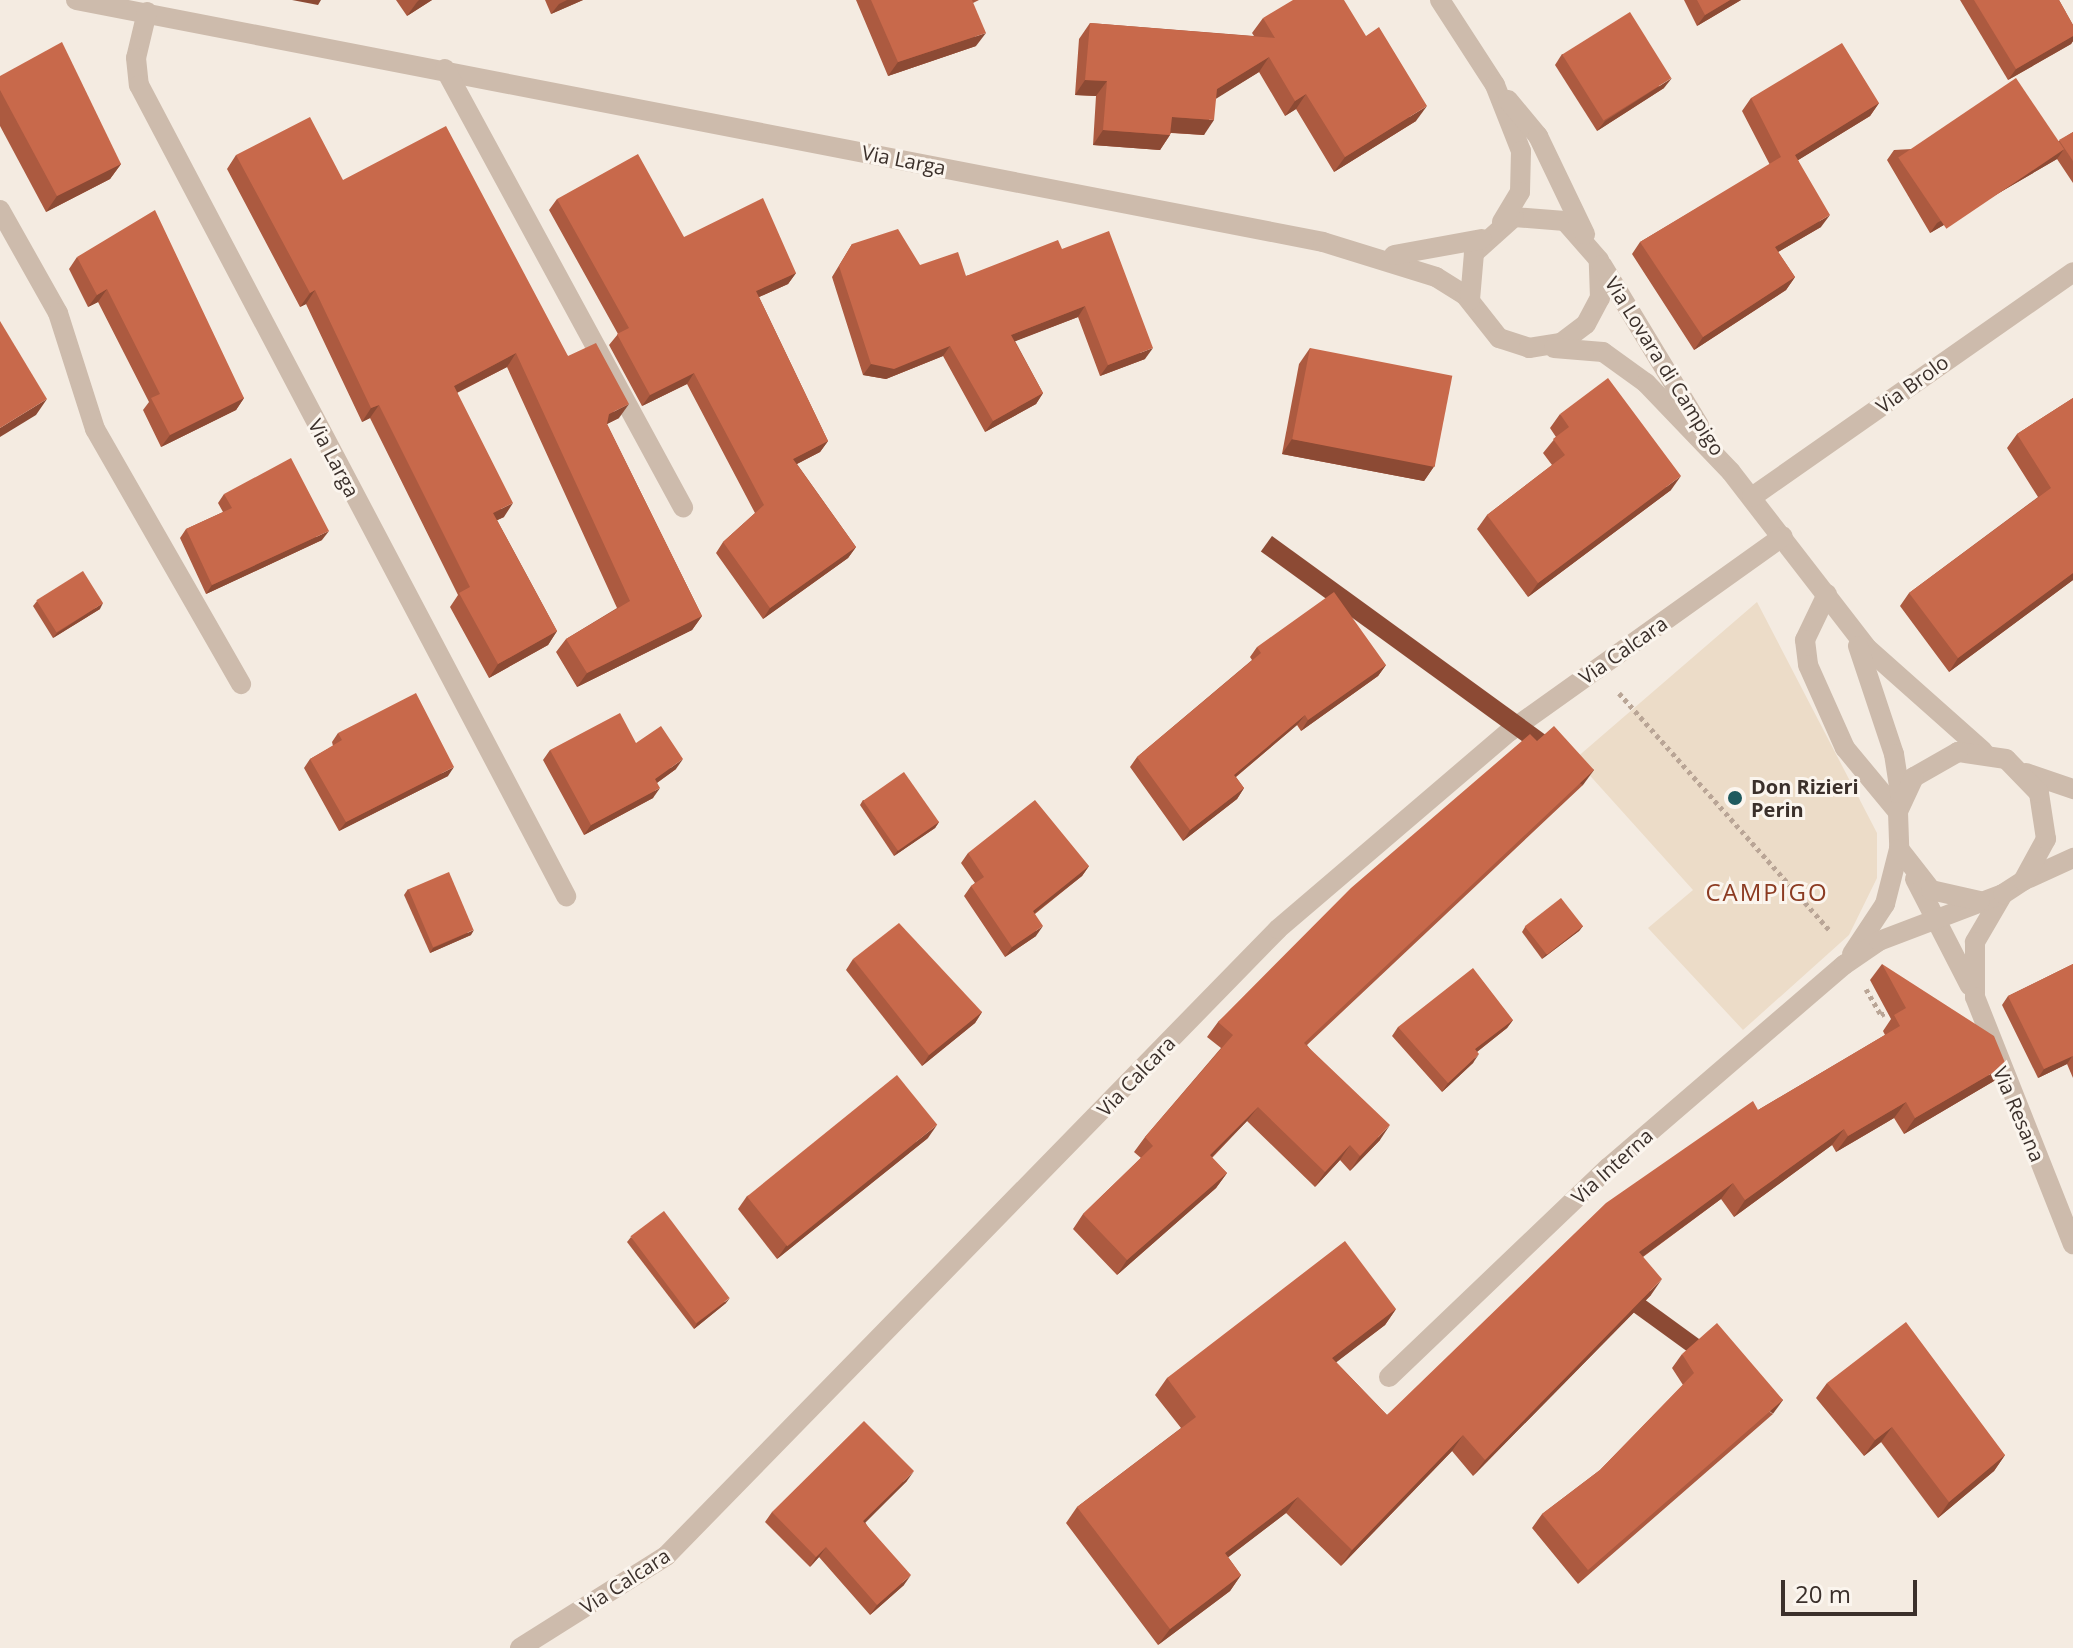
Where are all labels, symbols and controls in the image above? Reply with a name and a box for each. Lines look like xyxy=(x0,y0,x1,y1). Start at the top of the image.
street label: Via Larga xyxy=(860,140,948,180)
street label: Via Lovara di Campigo xyxy=(1600,272,1730,460)
street label: Via Brolo xyxy=(1871,350,1953,418)
street label: Via Larga xyxy=(303,415,365,501)
street label: Via Calcara xyxy=(1574,611,1672,689)
place label: Don Rizieri Perin xyxy=(1751,774,1859,821)
marker: Don Rizieri Perin xyxy=(1726,789,1744,807)
district label: CAMPIGO xyxy=(1705,878,1829,906)
street label: Via Calcara xyxy=(1092,1031,1180,1121)
street label: Via Resana xyxy=(1988,1063,2050,1165)
street label: Via Interna xyxy=(1566,1123,1658,1209)
street label: Via Calcara xyxy=(576,1543,674,1619)
scale bar xyxy=(1785,1564,1921,1614)
text: 20 m xyxy=(1795,1577,1851,1610)

